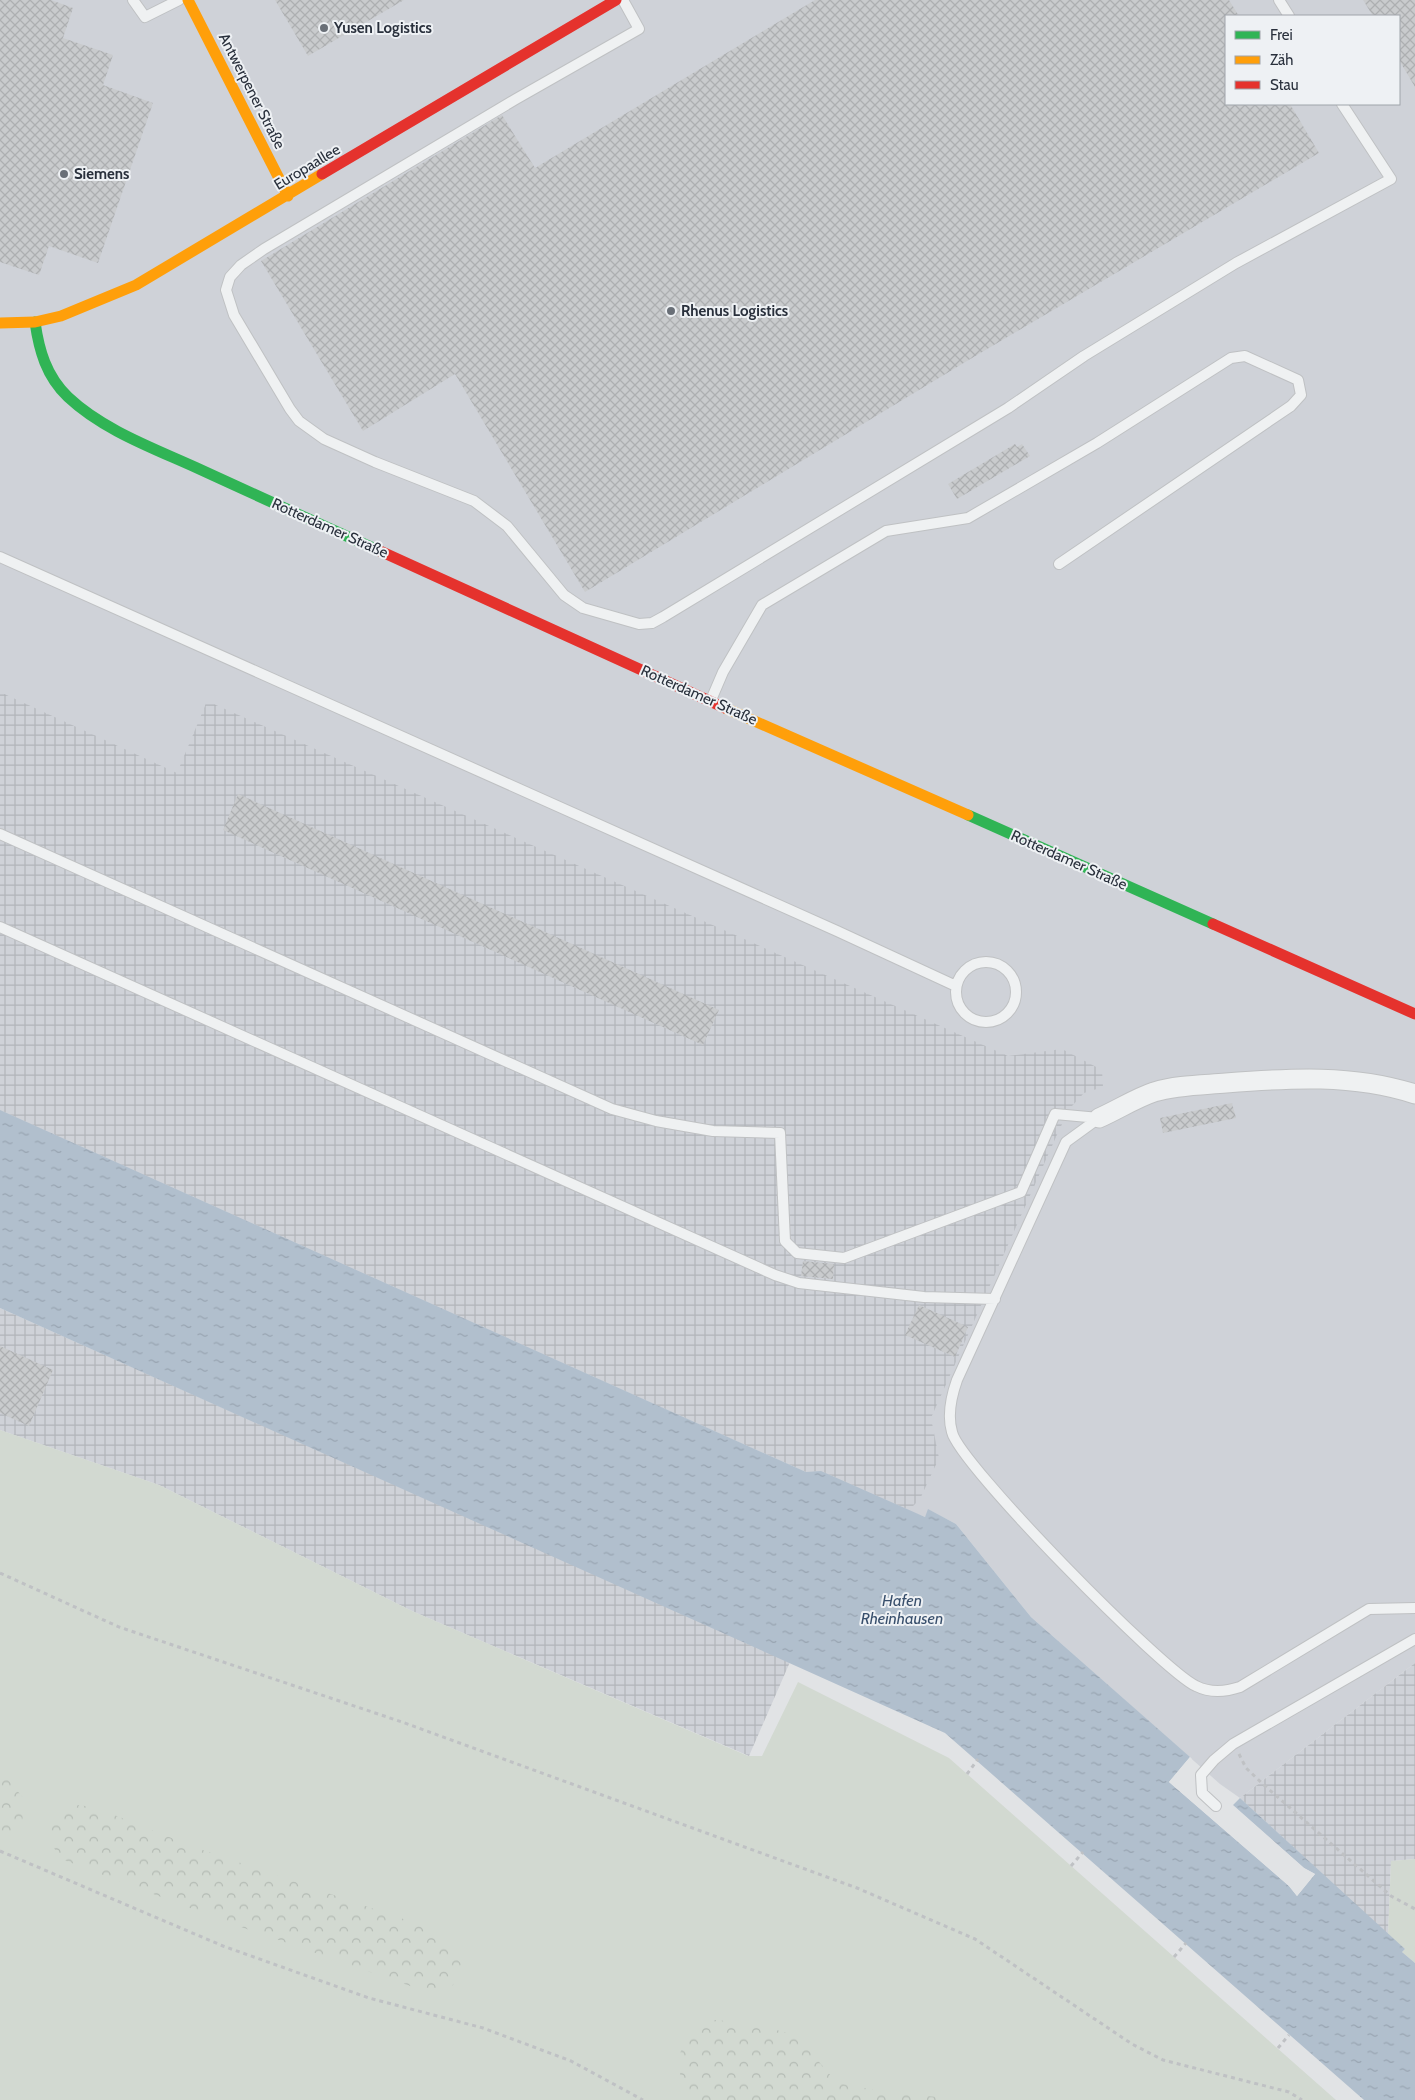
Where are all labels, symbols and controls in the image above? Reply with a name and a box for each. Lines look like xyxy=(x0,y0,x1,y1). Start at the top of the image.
legend xyxy=(1225,15,1400,105)
place label: Yusen Logistics xyxy=(333,19,432,37)
marker: Yusen Logistics xyxy=(318,22,330,34)
text: Frei xyxy=(1270,26,1293,44)
street label: Antwerpener Straße xyxy=(215,30,289,152)
text: Zäh xyxy=(1270,51,1293,69)
text: Stau xyxy=(1270,76,1299,94)
street label: Europaallee xyxy=(271,140,344,194)
place label: Siemens xyxy=(74,165,129,183)
marker: Siemens xyxy=(58,168,70,180)
place label: Rhenus Logistics xyxy=(681,302,788,320)
marker: Rhenus Logistics xyxy=(665,305,677,317)
street label: Rotterdamer Straße xyxy=(269,494,391,562)
street label: Rotterdamer Straße xyxy=(638,661,760,729)
street label: Rotterdamer Straße xyxy=(1008,826,1130,894)
water label: Hafen Rheinhausen xyxy=(861,1591,943,1628)

